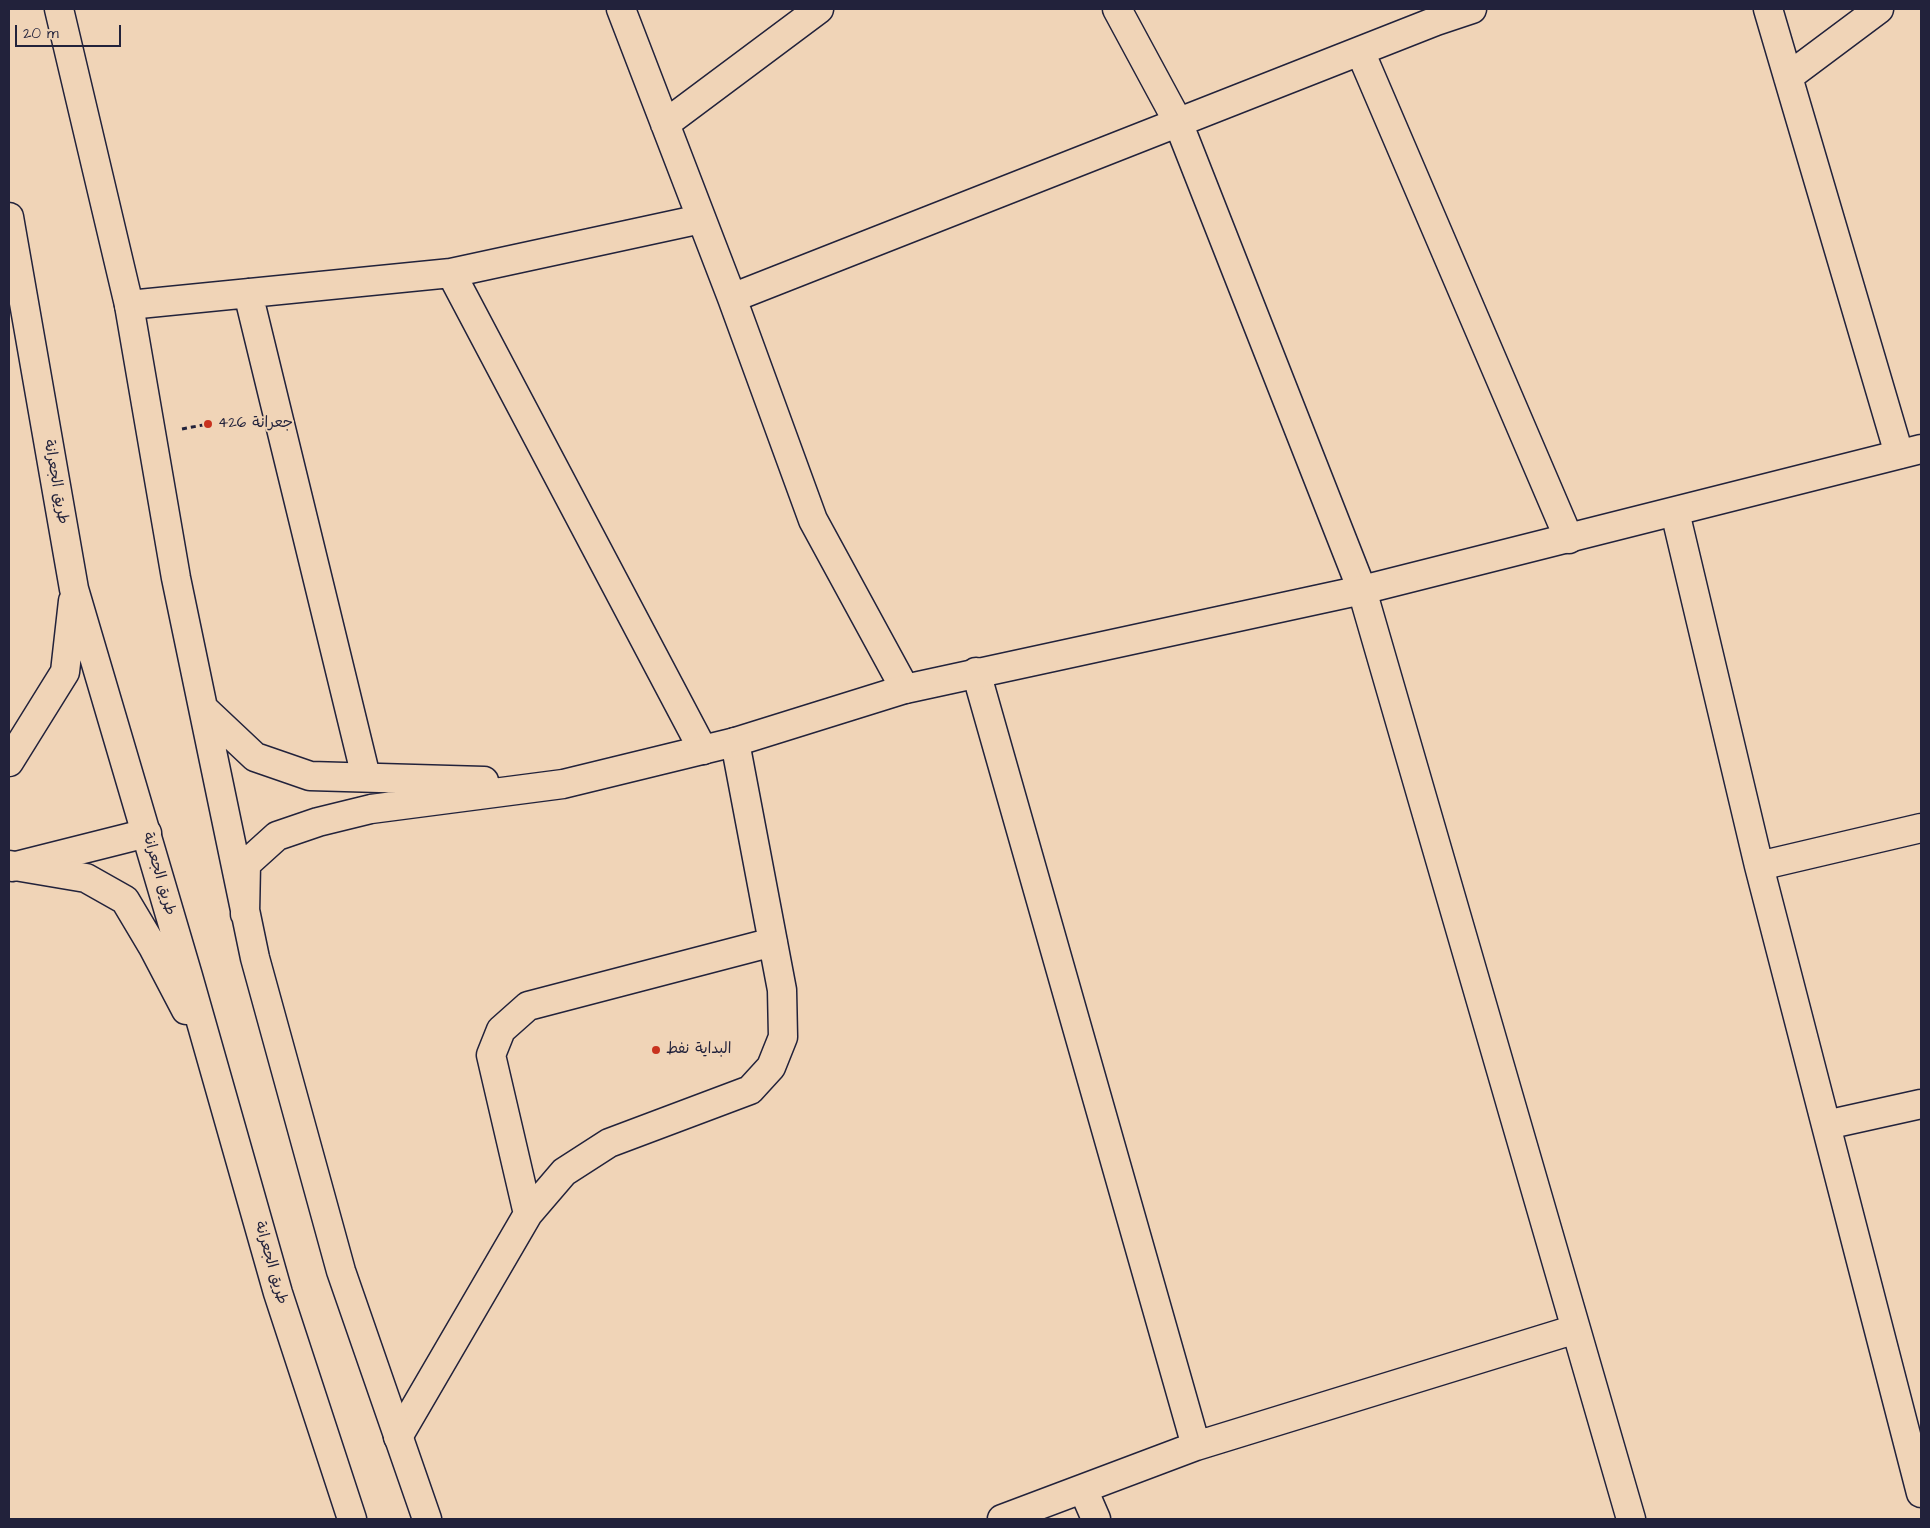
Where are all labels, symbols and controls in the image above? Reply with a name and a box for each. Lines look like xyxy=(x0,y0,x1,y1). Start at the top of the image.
scale bar xyxy=(18,15,124,47)
text: 20 m xyxy=(23,23,59,44)
place label: جعرانة 426 xyxy=(218,415,293,433)
marker: جعرانة 426 xyxy=(202,418,214,430)
street label: طريق الجعرانة xyxy=(39,438,71,526)
street label: طريق الجعرانة xyxy=(138,830,178,918)
place label: البداية نفط xyxy=(666,1041,731,1059)
marker: البداية نفط xyxy=(650,1044,662,1056)
street label: طريق الجعرانة xyxy=(250,1219,290,1307)

